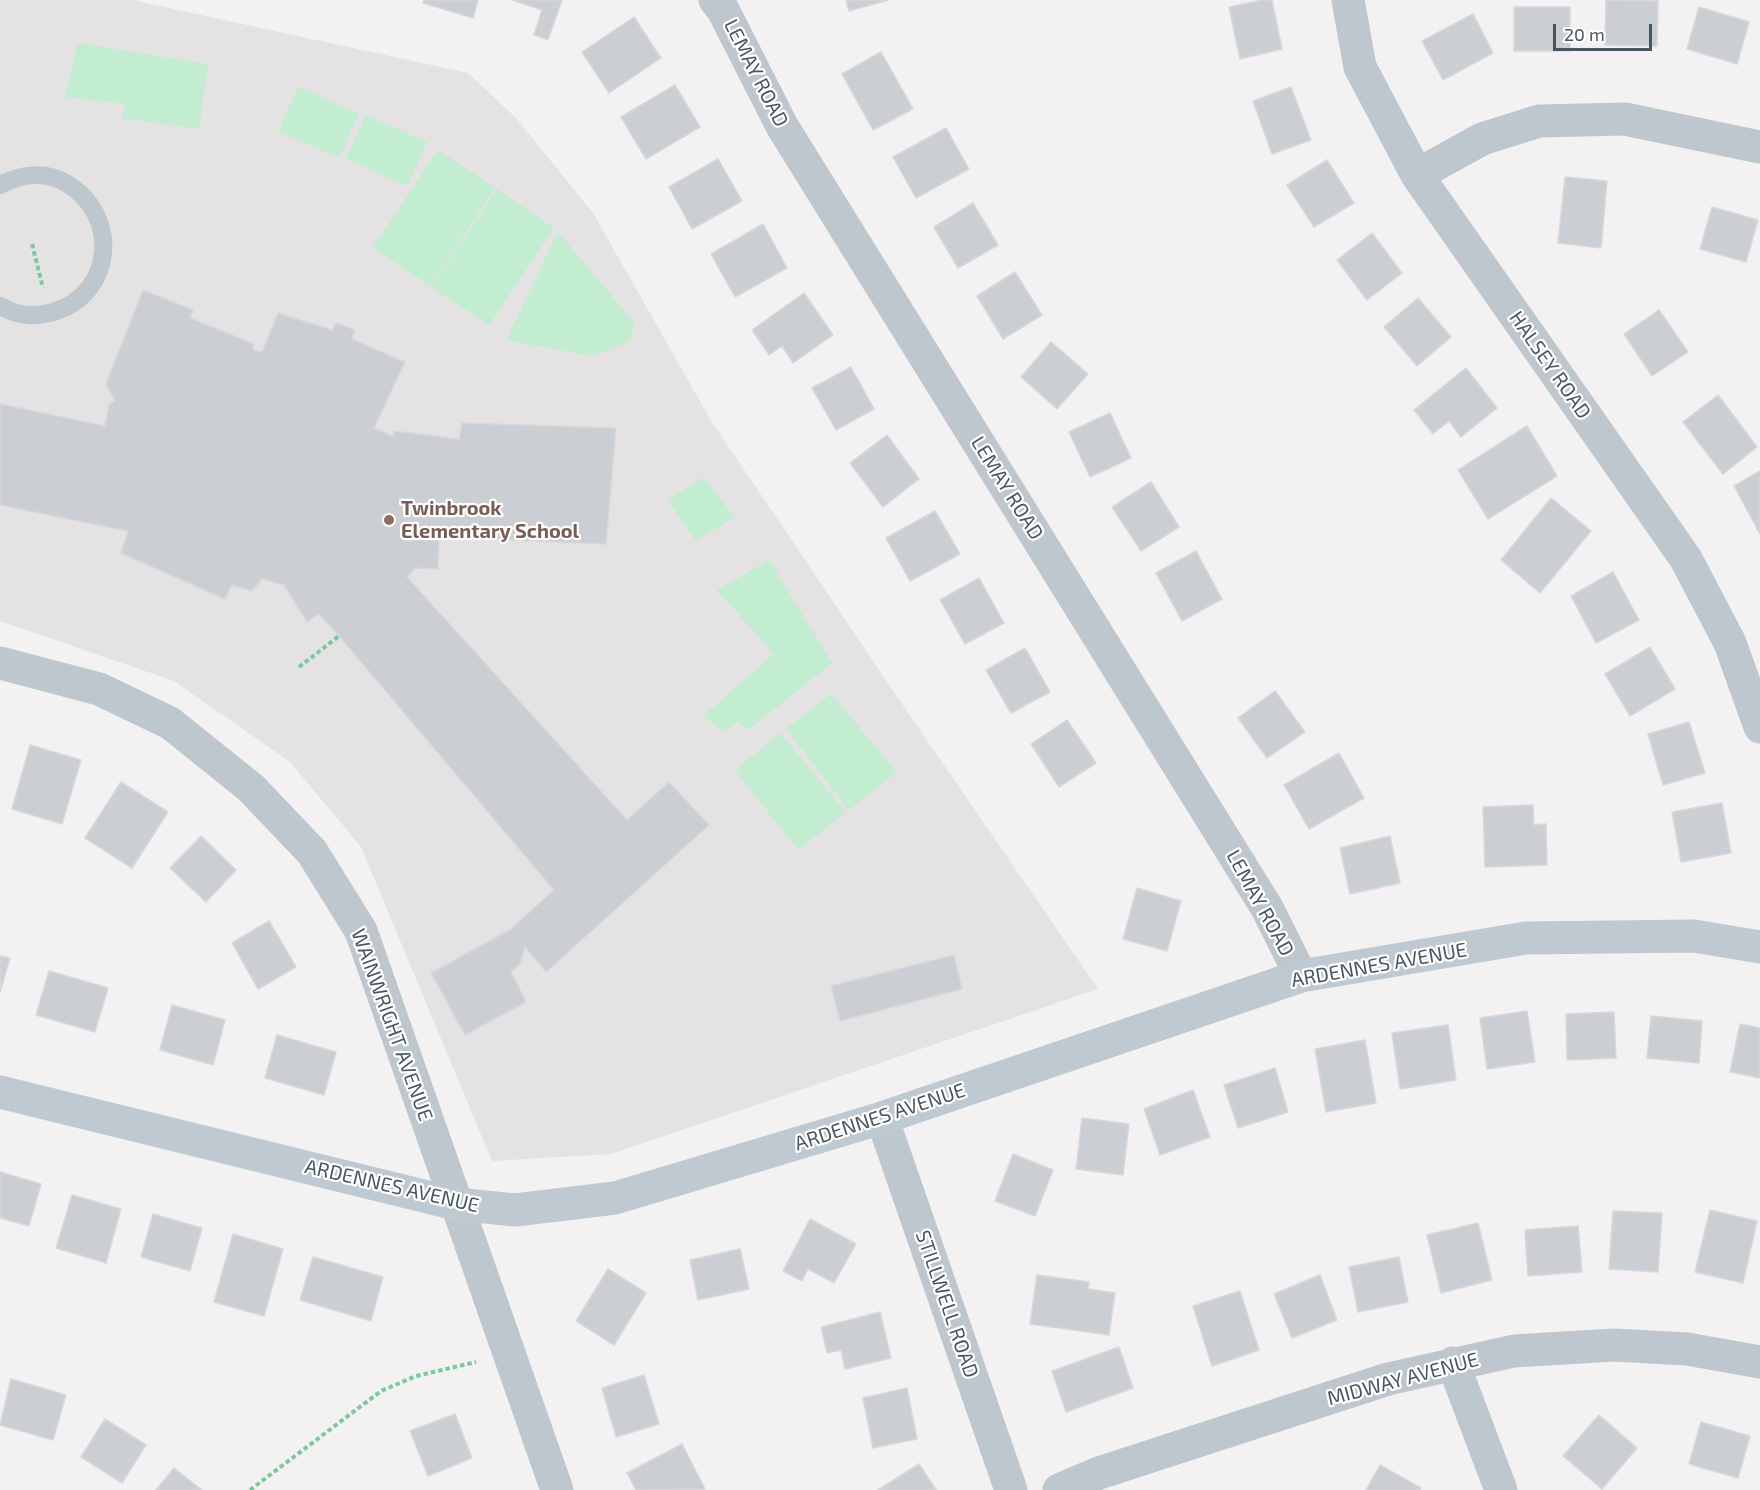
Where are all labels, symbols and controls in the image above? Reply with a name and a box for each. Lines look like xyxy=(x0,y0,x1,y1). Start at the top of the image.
scale bar xyxy=(1556,12,1655,50)
street label: LEMAY ROAD xyxy=(719,15,793,131)
text: 20 m xyxy=(1564,23,1605,45)
street label: HALSEY ROAD xyxy=(1504,307,1596,423)
street label: LEMAY ROAD xyxy=(966,432,1048,544)
place label: Twinbrook Elementary School xyxy=(401,496,579,543)
marker: Twinbrook Elementary School xyxy=(382,513,396,527)
street label: LEMAY ROAD xyxy=(1221,846,1299,960)
street label: WAINWRIGHT AVENUE xyxy=(346,926,438,1124)
street label: ARDENNES AVENUE xyxy=(1289,938,1469,992)
street label: ARDENNES AVENUE xyxy=(792,1078,968,1156)
street label: ARDENNES AVENUE xyxy=(303,1154,481,1218)
street label: STILLWELL ROAD xyxy=(911,1227,983,1381)
street label: MIDWAY AVENUE xyxy=(1325,1347,1481,1411)

